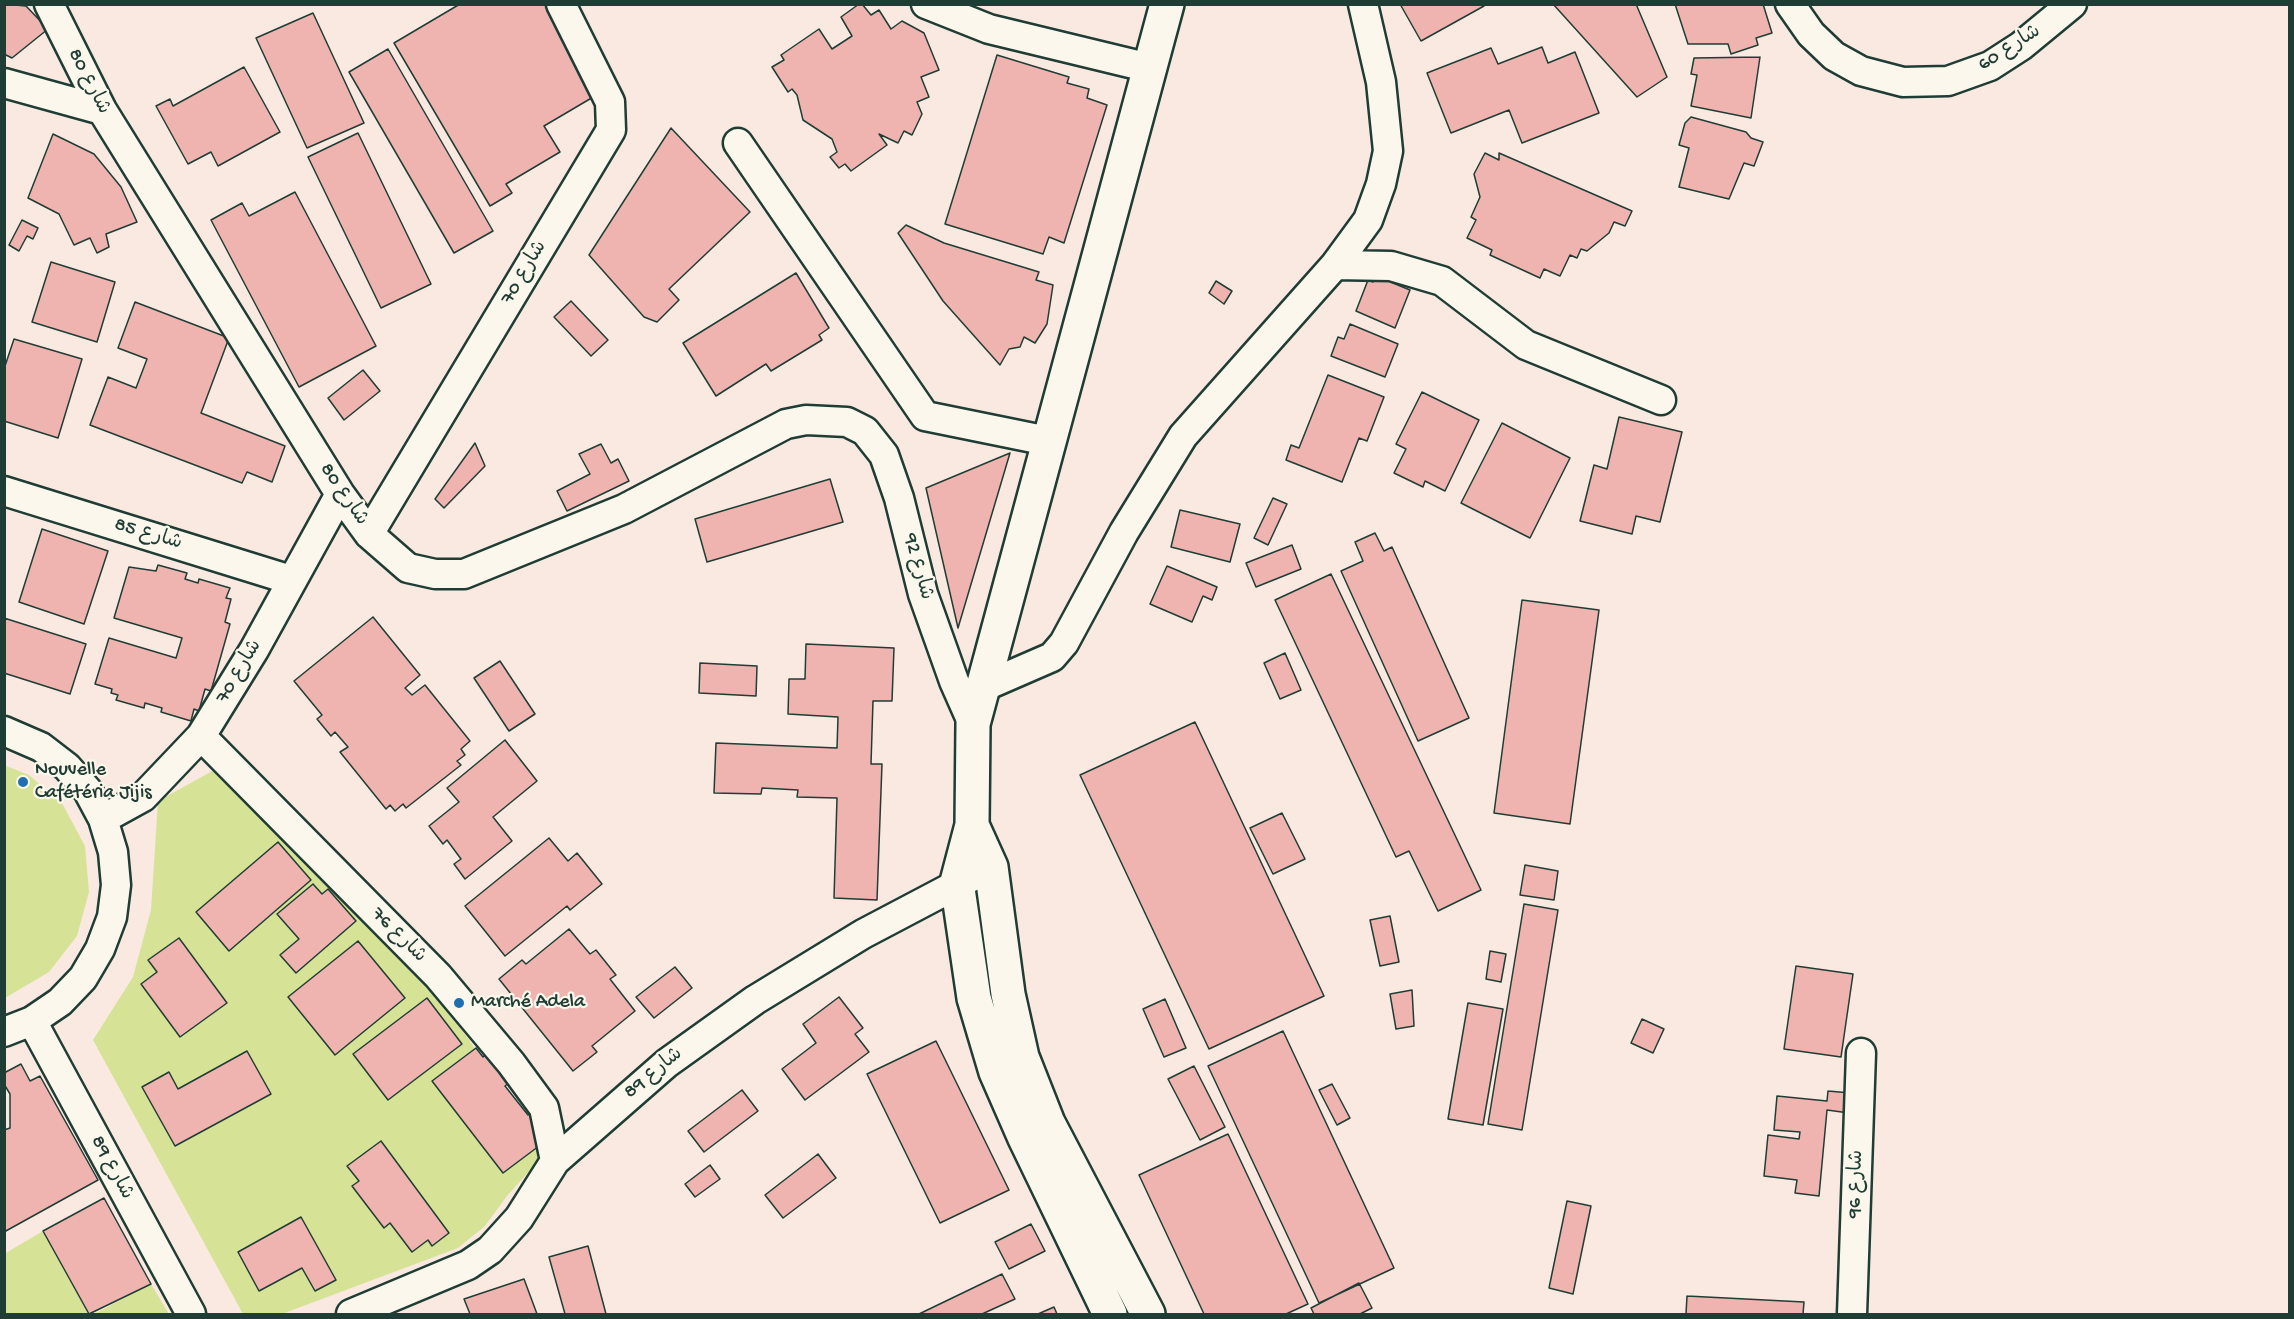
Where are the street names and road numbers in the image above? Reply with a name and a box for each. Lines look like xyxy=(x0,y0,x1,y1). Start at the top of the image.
street label: شارع 60 xyxy=(1974,20,2046,78)
street label: شارع 80 xyxy=(61,45,115,119)
street label: شارع 70 xyxy=(497,237,553,309)
street label: شارع 80 xyxy=(313,459,373,531)
street label: شارع 85 xyxy=(111,513,185,557)
street label: شارع 92 xyxy=(897,531,937,603)
street label: شارع 70 xyxy=(212,636,268,708)
street label: شارع 76 xyxy=(365,903,431,969)
street label: شارع 89 xyxy=(620,1043,688,1105)
street label: شارع 89 xyxy=(84,1132,138,1204)
street label: شارع 96 xyxy=(1844,1150,1870,1218)

